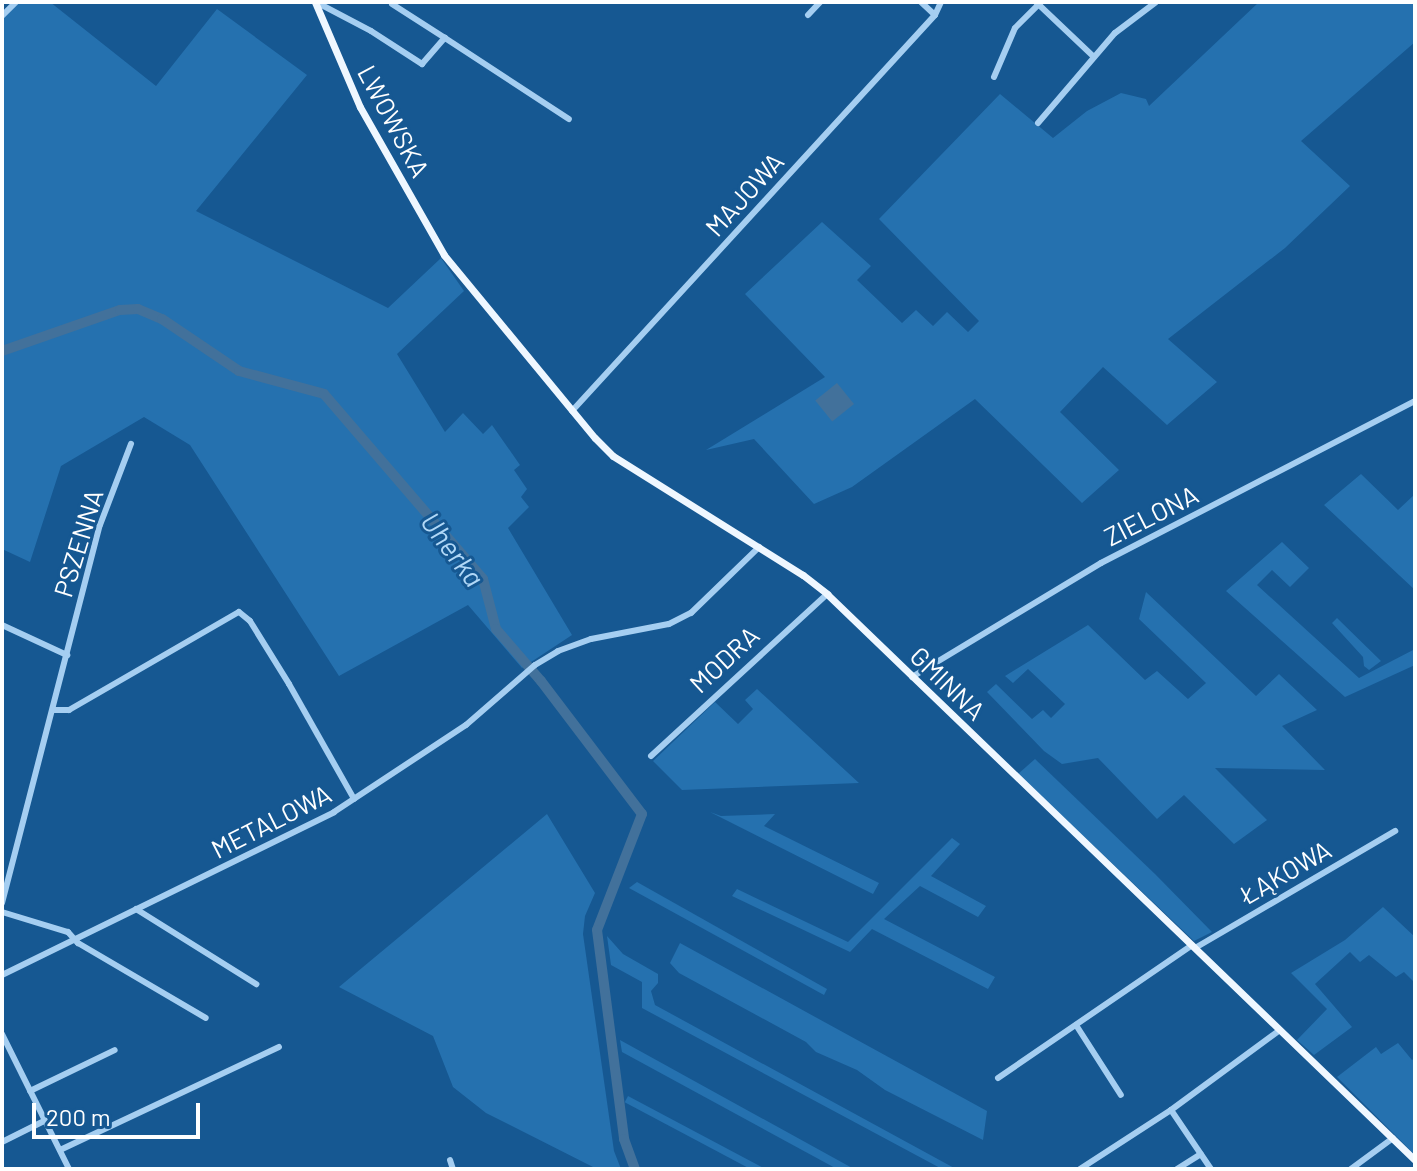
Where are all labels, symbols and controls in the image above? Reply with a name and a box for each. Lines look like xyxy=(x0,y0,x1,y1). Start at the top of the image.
street label: LWOWSKA xyxy=(351,60,437,182)
street label: MAJOWA xyxy=(698,146,790,242)
street label: ZIELONA xyxy=(1099,478,1203,552)
street label: PSZENNA xyxy=(47,485,109,601)
water label: Uherka xyxy=(414,505,492,593)
street label: MODRA xyxy=(683,619,765,699)
street label: GMINNA xyxy=(904,640,992,726)
street label: METALOWA xyxy=(206,778,336,864)
street label: ŁĄKOWA xyxy=(1234,833,1336,911)
scale bar xyxy=(36,1087,204,1137)
text: 200 m xyxy=(46,1102,111,1131)

